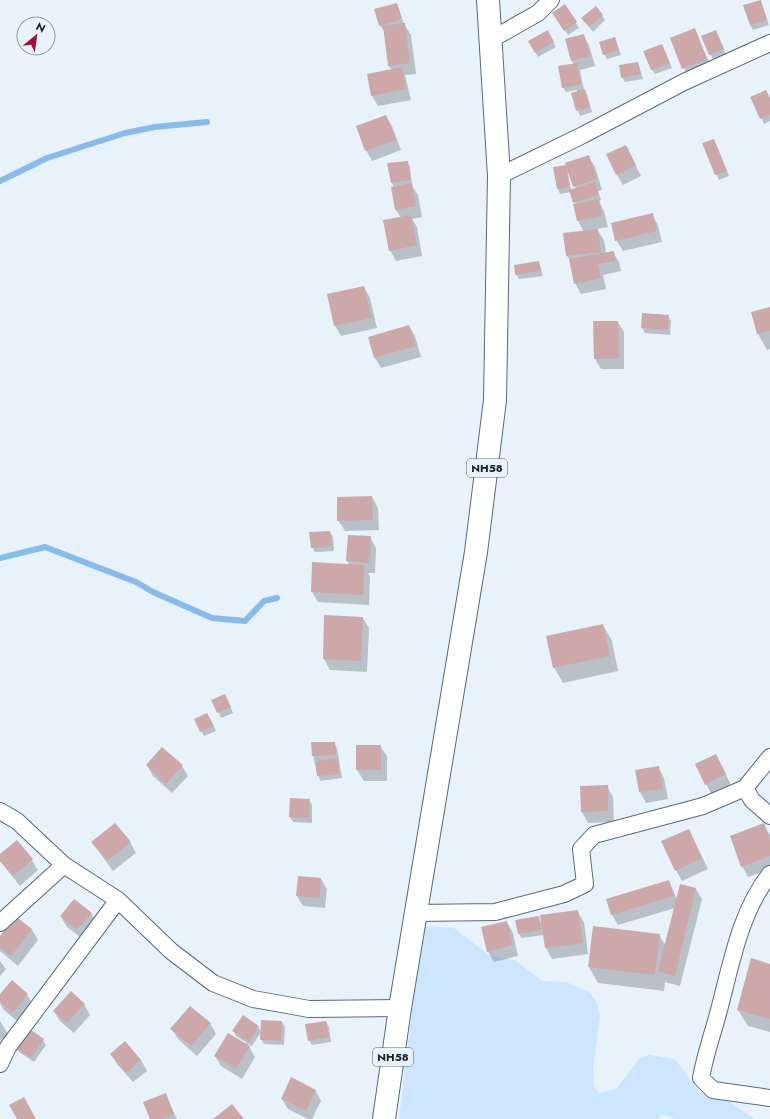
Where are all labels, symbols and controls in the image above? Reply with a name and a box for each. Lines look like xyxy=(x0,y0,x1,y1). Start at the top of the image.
north arrow xyxy=(16,16,56,56)
text: N xyxy=(33,18,49,36)
road number: NH58 xyxy=(467,459,507,477)
road number: NH58 xyxy=(373,1048,413,1066)

